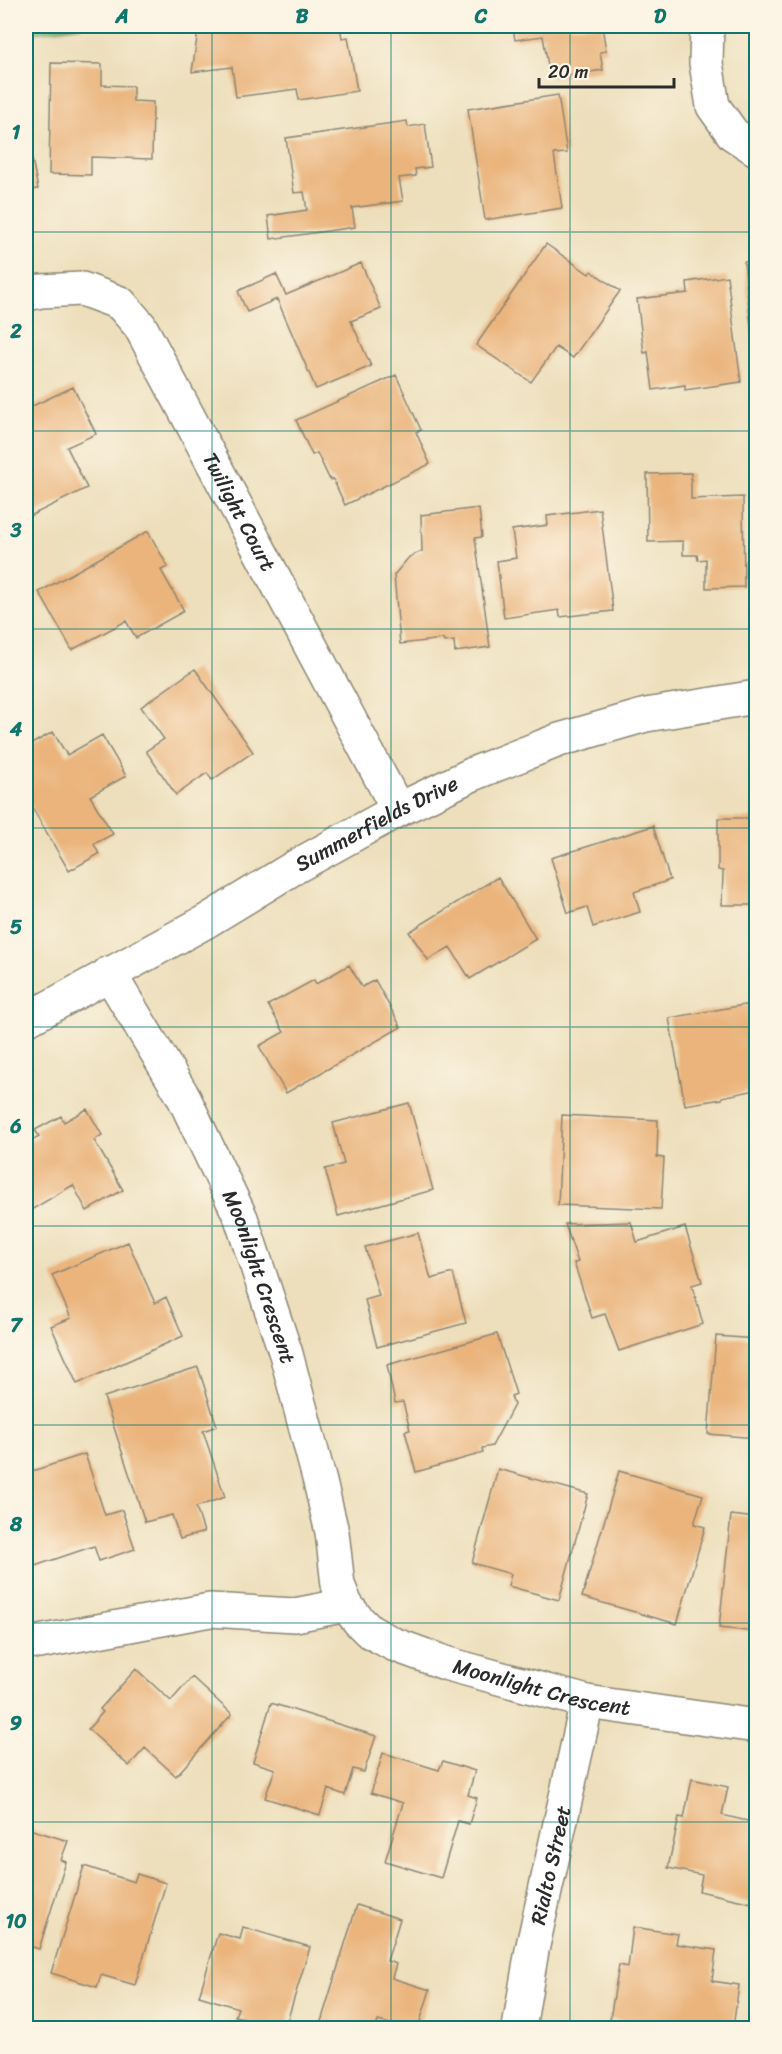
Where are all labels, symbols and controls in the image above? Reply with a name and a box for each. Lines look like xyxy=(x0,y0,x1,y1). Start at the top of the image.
text: A xyxy=(114,0,129,34)
text: B xyxy=(296,0,309,34)
text: C xyxy=(474,0,488,34)
text: D xyxy=(654,0,667,34)
scale bar xyxy=(539,51,674,89)
text: 20 m xyxy=(548,56,588,88)
text: 1 xyxy=(12,115,21,150)
text: 2 xyxy=(9,314,22,349)
street label: Twilight Court xyxy=(192,445,287,579)
text: 3 xyxy=(10,513,22,548)
text: 4 xyxy=(9,712,23,747)
street label: Summerfields Drive xyxy=(288,765,465,883)
text: 5 xyxy=(10,910,22,945)
text: 6 xyxy=(9,1109,22,1144)
street label: Moonlight Crescent xyxy=(211,1183,307,1368)
text: 7 xyxy=(10,1308,23,1343)
text: 8 xyxy=(9,1507,23,1542)
street label: Moonlight Crescent xyxy=(449,1647,633,1727)
text: 9 xyxy=(10,1706,22,1741)
street label: Rialto Street xyxy=(519,1802,582,1928)
text: 10 xyxy=(5,1904,27,1939)

